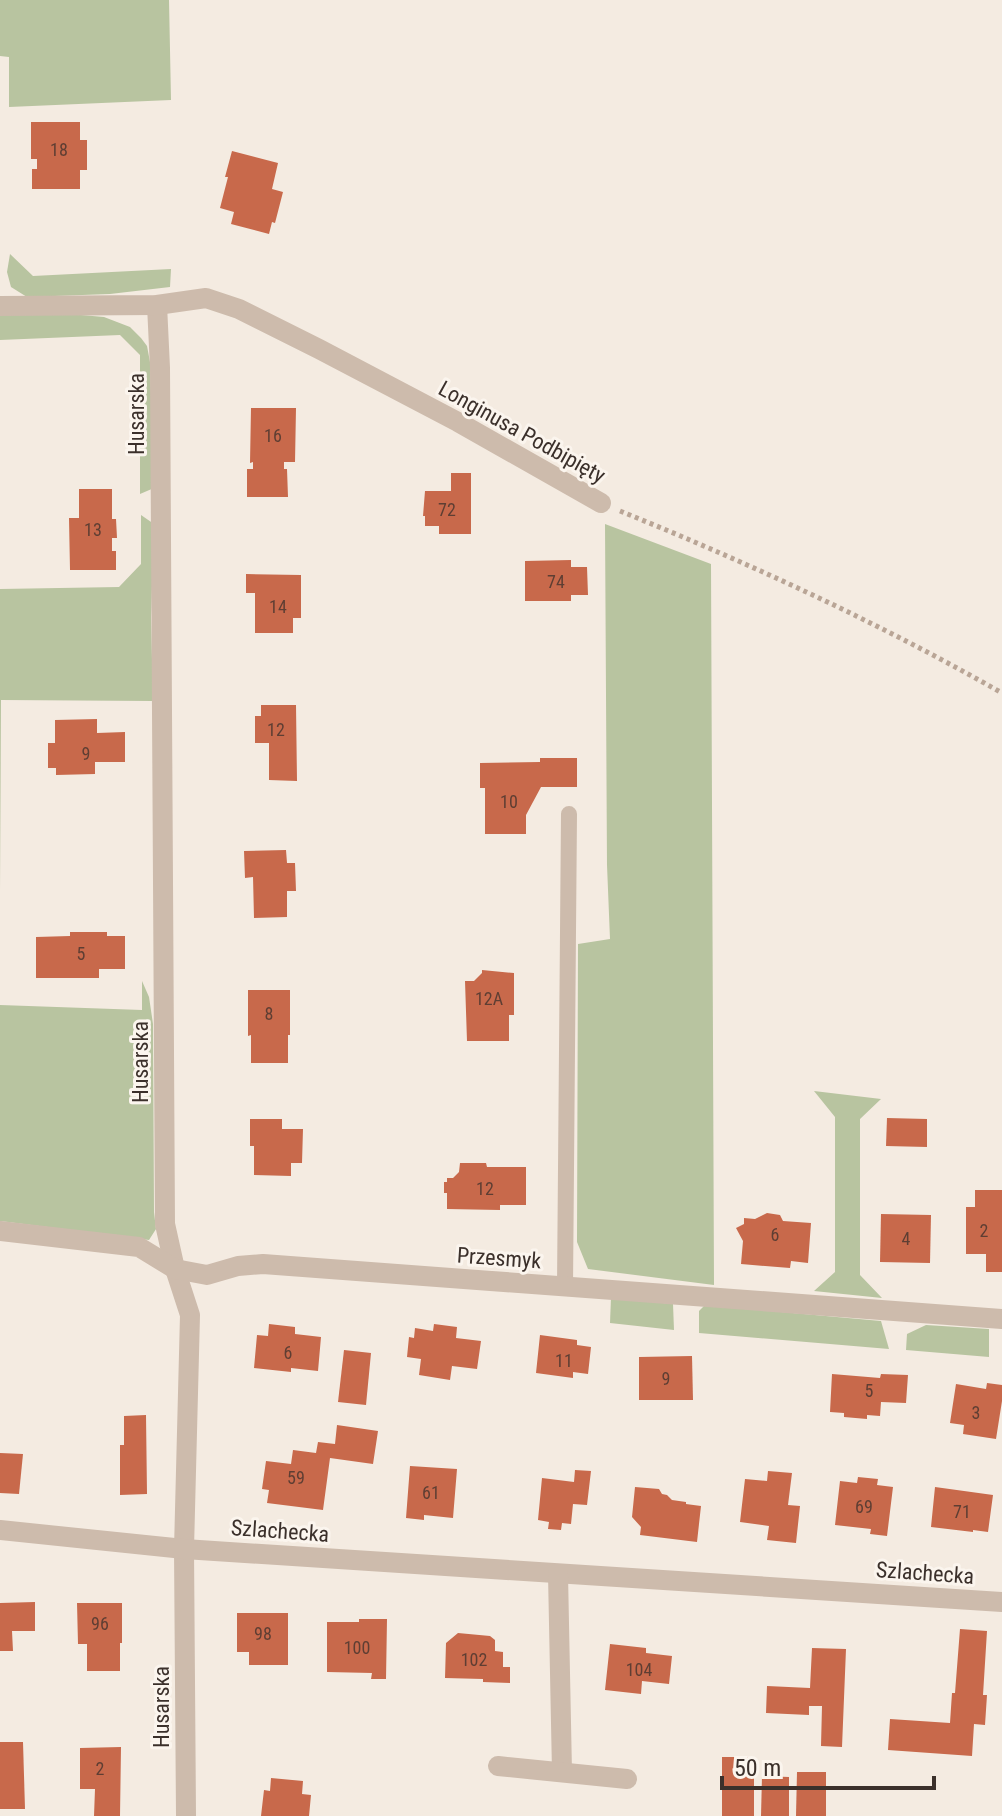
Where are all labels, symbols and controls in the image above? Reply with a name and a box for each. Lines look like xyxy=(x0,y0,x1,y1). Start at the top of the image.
house number: 18 xyxy=(50,139,68,160)
street label: Husarska xyxy=(124,373,149,455)
street label: Longinusa Podbipięty xyxy=(434,376,610,488)
house number: 16 xyxy=(264,425,282,446)
house number: 72 xyxy=(438,499,456,520)
house number: 13 xyxy=(84,519,102,540)
house number: 74 xyxy=(547,571,565,592)
house number: 14 xyxy=(269,596,287,617)
house number: 12 xyxy=(267,719,285,740)
house number: 9 xyxy=(82,743,90,764)
house number: 10 xyxy=(500,791,518,812)
house number: 5 xyxy=(77,943,86,964)
house number: 12A xyxy=(475,988,504,1009)
house number: 8 xyxy=(265,1003,273,1024)
street label: Husarska xyxy=(128,1021,153,1103)
house number: 12 xyxy=(476,1178,494,1199)
house number: 2 xyxy=(980,1220,989,1241)
house number: 6 xyxy=(771,1224,779,1245)
house number: 4 xyxy=(902,1228,911,1249)
street label: Przesmyk xyxy=(456,1243,542,1273)
house number: 6 xyxy=(284,1342,292,1363)
house number: 11 xyxy=(555,1350,573,1371)
house number: 9 xyxy=(662,1368,670,1389)
house number: 5 xyxy=(865,1380,874,1401)
house number: 3 xyxy=(972,1402,980,1423)
house number: 59 xyxy=(287,1467,305,1488)
house number: 61 xyxy=(422,1482,440,1503)
house number: 69 xyxy=(855,1496,873,1517)
house number: 71 xyxy=(953,1501,971,1522)
street label: Szlachecka xyxy=(230,1515,330,1547)
street label: Szlachecka xyxy=(875,1557,975,1589)
house number: 96 xyxy=(91,1613,109,1634)
house number: 98 xyxy=(254,1623,272,1644)
house number: 100 xyxy=(344,1637,370,1658)
house number: 102 xyxy=(461,1649,487,1670)
house number: 104 xyxy=(626,1659,652,1680)
street label: Husarska xyxy=(149,1666,174,1748)
scale bar xyxy=(722,1740,934,1790)
text: 50 m xyxy=(734,1754,781,1782)
house number: 2 xyxy=(96,1758,105,1779)

